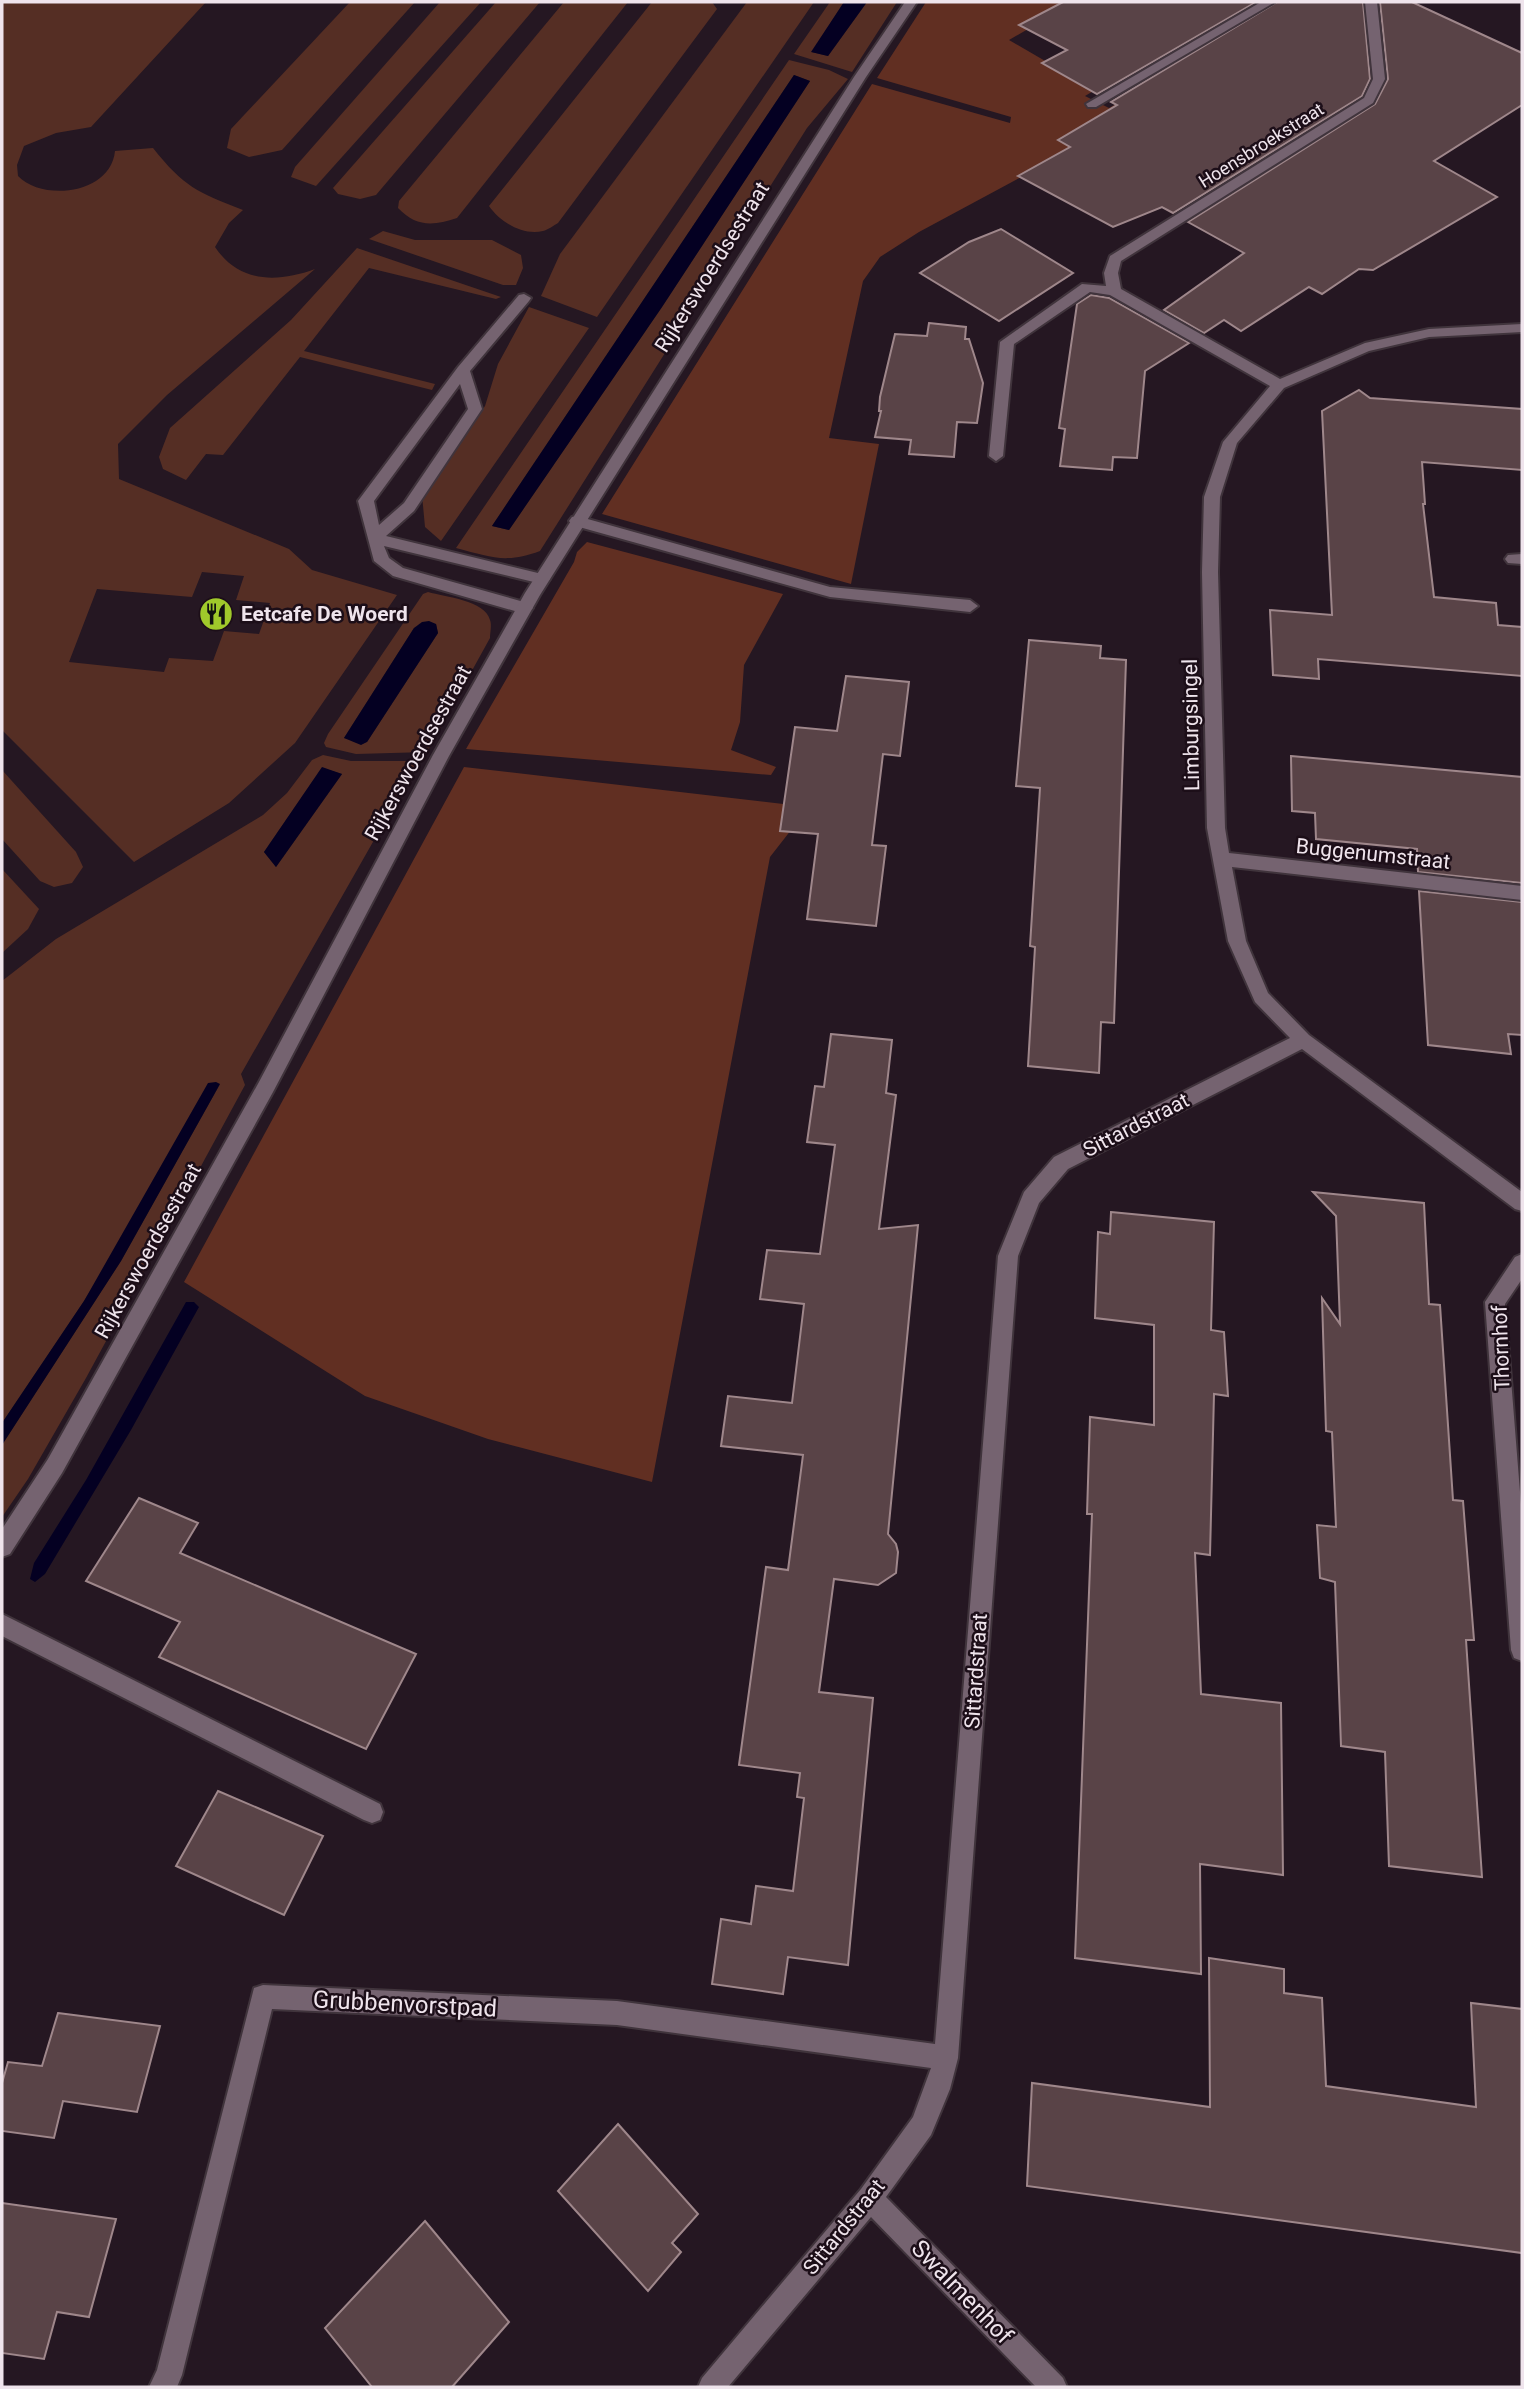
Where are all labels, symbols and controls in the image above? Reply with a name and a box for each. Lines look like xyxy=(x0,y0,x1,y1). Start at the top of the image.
street label: Hoensbroekstraat xyxy=(1195,98,1327,192)
street label: Rijkerswoerdsestraat xyxy=(650,177,774,357)
restaurant icon: Eetcafe De Woerd xyxy=(197,595,235,633)
place label: Eetcafe De Woerd xyxy=(241,602,408,626)
street label: Limburgsingel xyxy=(1178,659,1204,791)
street label: Rijkerswoerdsestraat xyxy=(360,661,476,845)
street label: Buggenumstraat xyxy=(1295,834,1452,874)
street label: Sittardstraat xyxy=(1079,1088,1193,1162)
street label: Rijkerswoerdsestraat xyxy=(90,1159,206,1343)
street label: Thornhof xyxy=(1487,1304,1514,1391)
street label: Sittardstraat xyxy=(960,1612,992,1730)
street label: Grubbenvorstpad xyxy=(312,1985,498,2023)
street label: Sittardstraat xyxy=(798,2174,890,2279)
street label: Swalmenhof xyxy=(906,2234,1019,2350)

